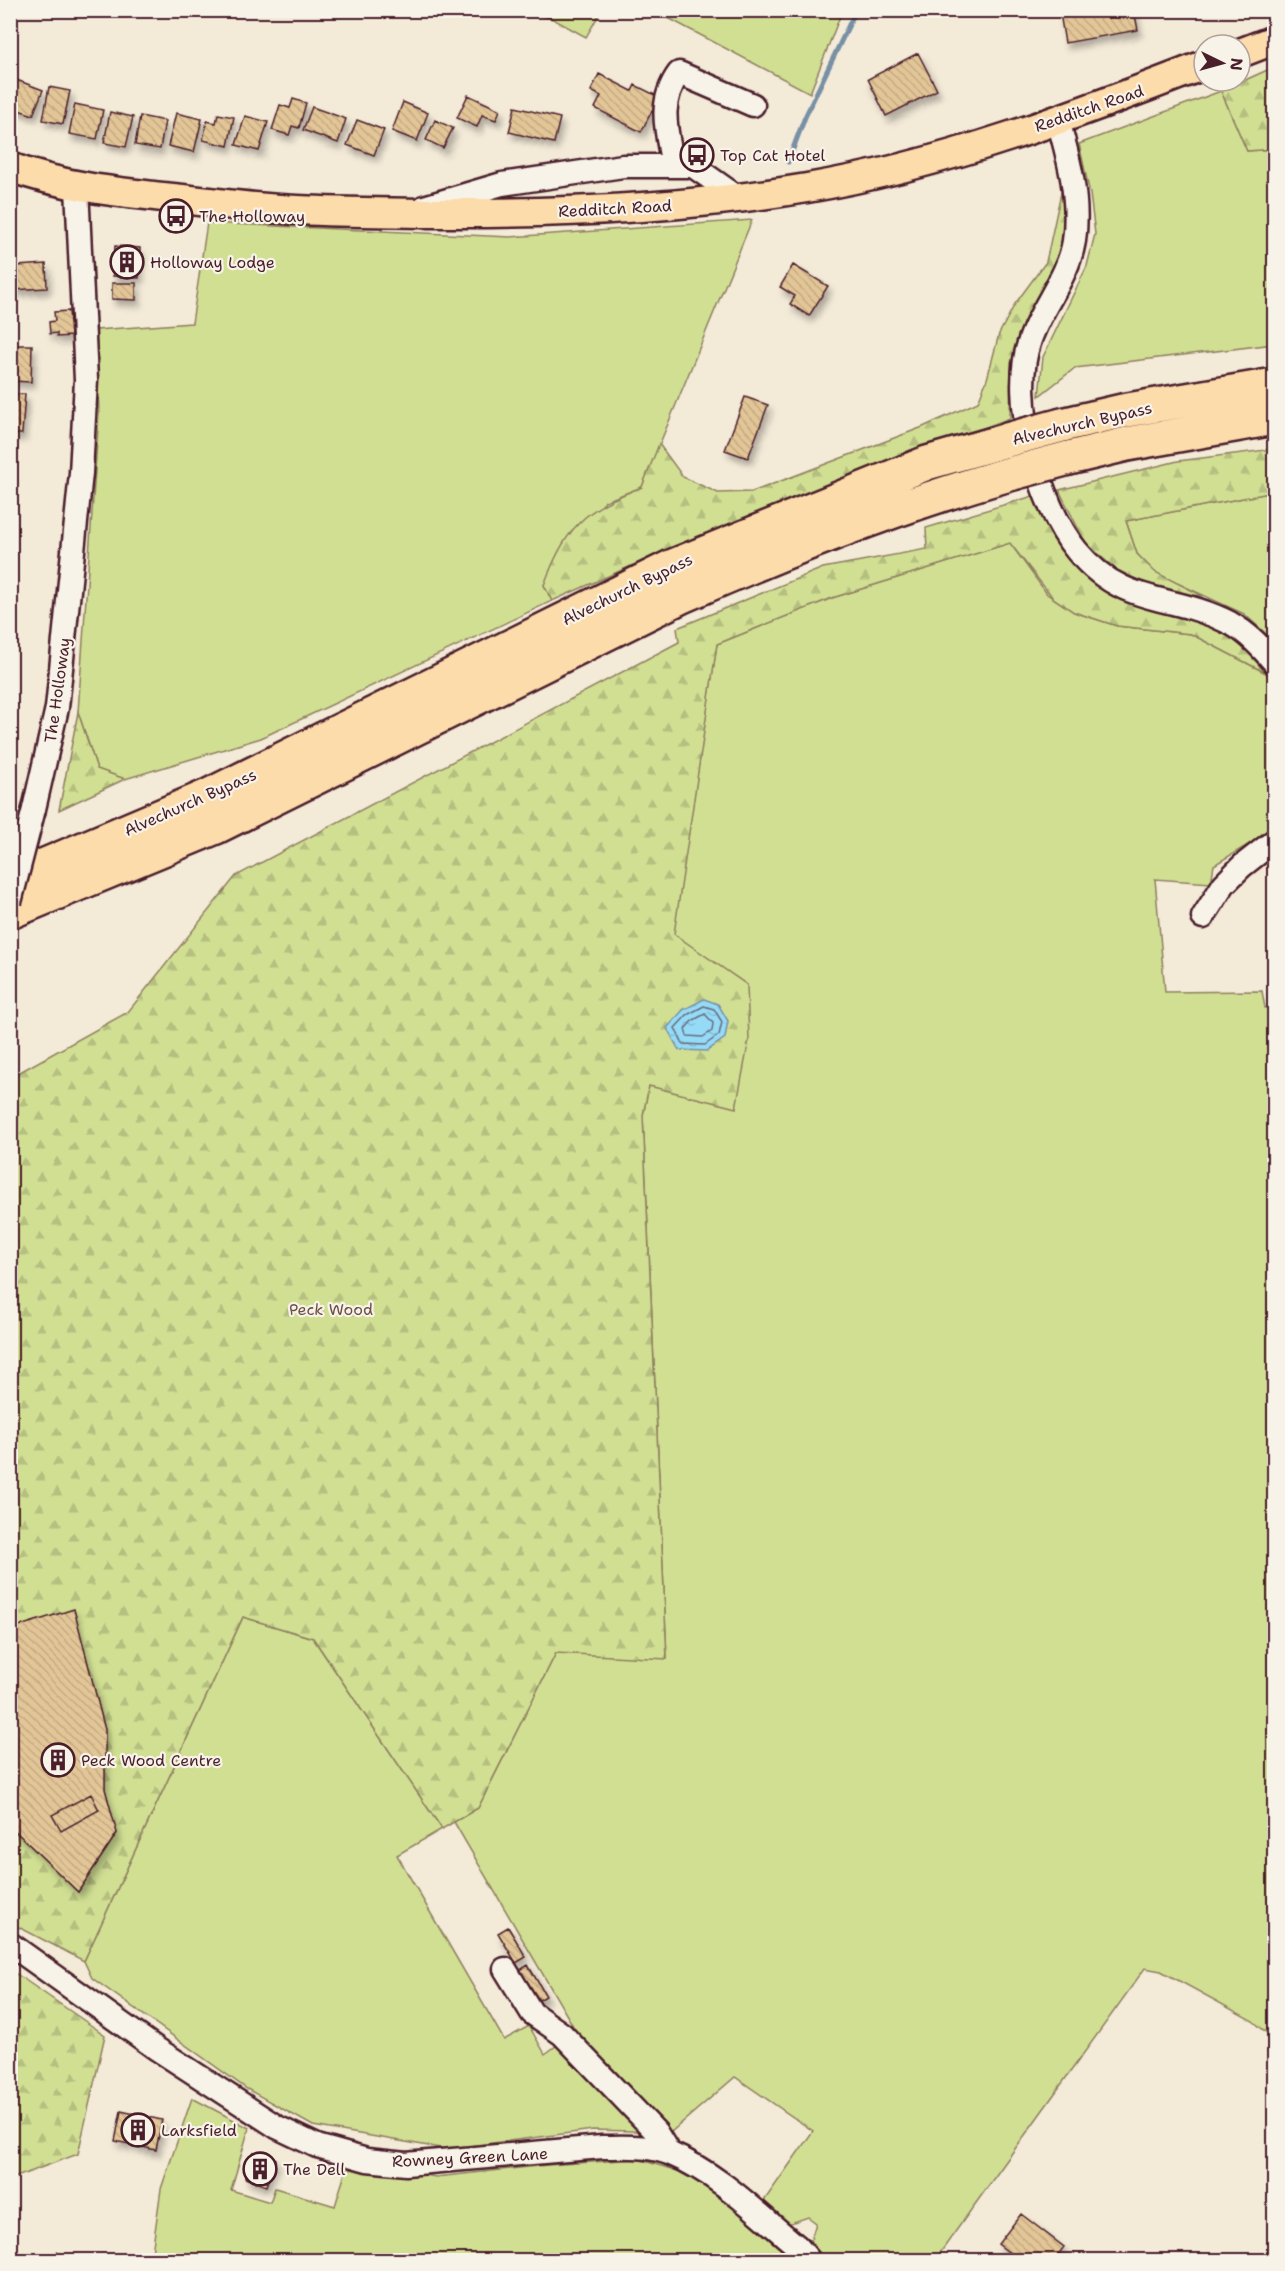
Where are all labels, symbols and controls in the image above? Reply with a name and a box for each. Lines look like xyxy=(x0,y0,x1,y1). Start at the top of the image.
north arrow xyxy=(1192,33,1252,93)
text: N xyxy=(1225,57,1247,71)
street label: Redditch Road xyxy=(1032,80,1146,137)
bus stop icon: Top Cat Hotel xyxy=(679,137,715,173)
place label: Top Cat Hotel xyxy=(720,145,826,166)
street label: Redditch Road xyxy=(558,195,672,222)
bus stop icon: The Holloway xyxy=(158,198,194,234)
place label: The Holloway xyxy=(199,206,305,227)
building icon: Holloway Lodge xyxy=(109,244,145,280)
place label: Holloway Lodge xyxy=(150,252,275,273)
street label: Alvechurch Bypass xyxy=(1010,397,1154,450)
street label: Alvechurch Bypass xyxy=(558,549,696,630)
street label: The Holloway xyxy=(40,636,75,744)
street label: Alvechurch Bypass xyxy=(121,764,260,841)
park label: Peck Wood xyxy=(289,1299,373,1320)
building icon: Peck Wood Centre xyxy=(40,1742,76,1778)
place label: Peck Wood Centre xyxy=(81,1750,221,1771)
building icon: Larksfield xyxy=(120,2112,156,2148)
place label: Larksfield xyxy=(161,2120,237,2141)
street label: Rowney Green Lane xyxy=(391,2143,549,2172)
building icon: The Dell xyxy=(242,2151,278,2187)
place label: The Dell xyxy=(283,2159,346,2180)

